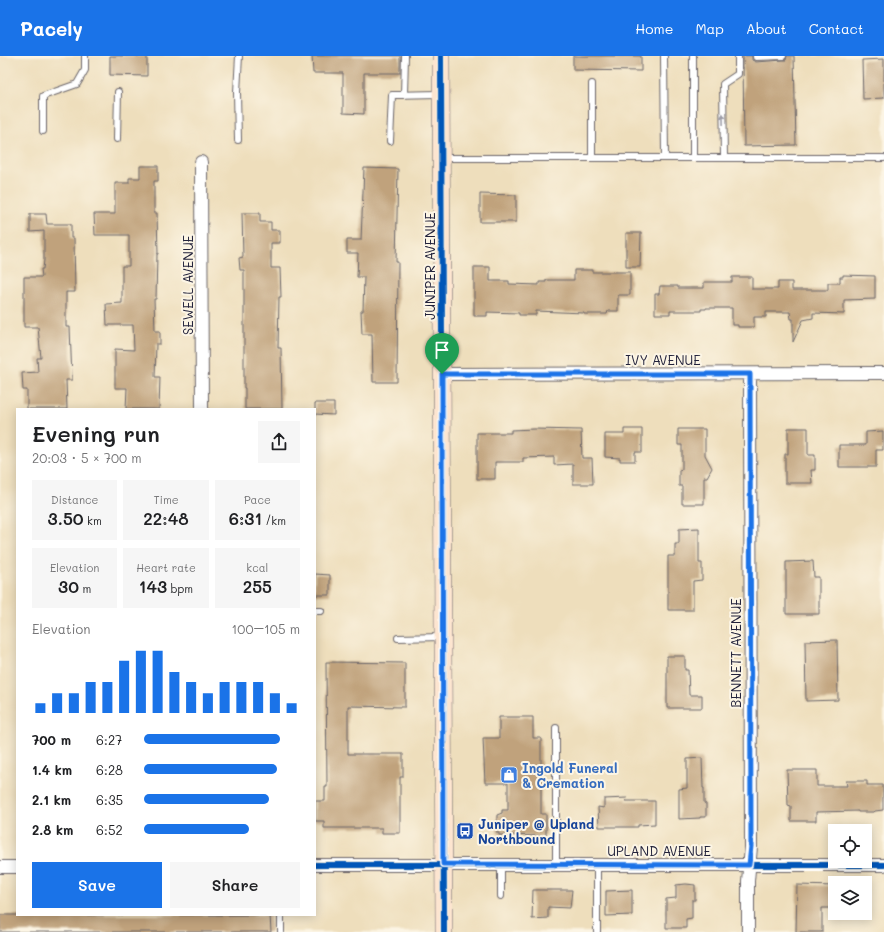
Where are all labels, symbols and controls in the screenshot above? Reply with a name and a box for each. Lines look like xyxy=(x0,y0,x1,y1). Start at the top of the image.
text: Pacely xyxy=(20,16,83,41)
text: Home xyxy=(635,19,673,38)
text: Map xyxy=(695,19,724,38)
text: About xyxy=(746,19,787,38)
text: Contact xyxy=(809,19,864,38)
one-way arrow xyxy=(720,113,727,125)
street label: JUNIPER AVENUE xyxy=(421,212,438,320)
street label: SEWELL AVENUE xyxy=(179,235,196,335)
pin xyxy=(425,333,459,374)
icon: arrive xyxy=(431,339,453,361)
street label: IVY AVENUE xyxy=(625,351,701,368)
text: Evening run xyxy=(32,419,160,448)
button: share xyxy=(258,421,300,463)
text: 20:03 · 5 × 700 m xyxy=(32,449,142,466)
text: Distance xyxy=(51,492,98,507)
text: Time xyxy=(153,492,179,507)
text: Pace xyxy=(244,492,271,507)
text: 3.50 xyxy=(48,507,84,529)
text: 22:48 xyxy=(143,507,189,529)
text: 6:31 xyxy=(229,507,262,529)
text: km xyxy=(84,513,102,528)
text: /km xyxy=(262,513,286,528)
text: Elevation xyxy=(50,560,99,575)
text: Heart rate xyxy=(136,560,196,575)
text: kcal xyxy=(246,560,268,575)
text: 30 xyxy=(58,575,79,597)
text: 143 xyxy=(139,575,167,597)
text: 255 xyxy=(243,575,272,597)
text: m xyxy=(79,581,91,596)
text: bpm xyxy=(167,581,193,596)
street label: BENNETT AVENUE xyxy=(727,598,744,708)
text: Elevation xyxy=(32,620,90,637)
text: 100–105 m xyxy=(232,620,300,637)
text: 700 m xyxy=(32,731,71,748)
text: 6:27 xyxy=(96,731,122,748)
place label: Ingold Funeral & Cremation xyxy=(522,759,617,791)
text: 1.4 km xyxy=(32,761,72,778)
text: 6:28 xyxy=(96,761,123,778)
shop icon: Ingold Funeral & Cremation xyxy=(499,765,519,785)
text: 2.1 km xyxy=(32,791,71,808)
text: 6:35 xyxy=(96,791,123,808)
place label: Juniper @ Upland Northbound xyxy=(478,815,594,847)
text: 2.8 km xyxy=(32,821,73,838)
text: 6:52 xyxy=(96,821,123,838)
bus stop icon: Juniper @ Upland Northbound xyxy=(455,821,475,841)
map controls xyxy=(828,824,872,920)
button: locate xyxy=(828,824,872,868)
street label: UPLAND AVENUE xyxy=(607,842,711,859)
button: Save xyxy=(32,862,162,908)
button: Share xyxy=(170,862,300,908)
button: layers xyxy=(828,876,872,920)

